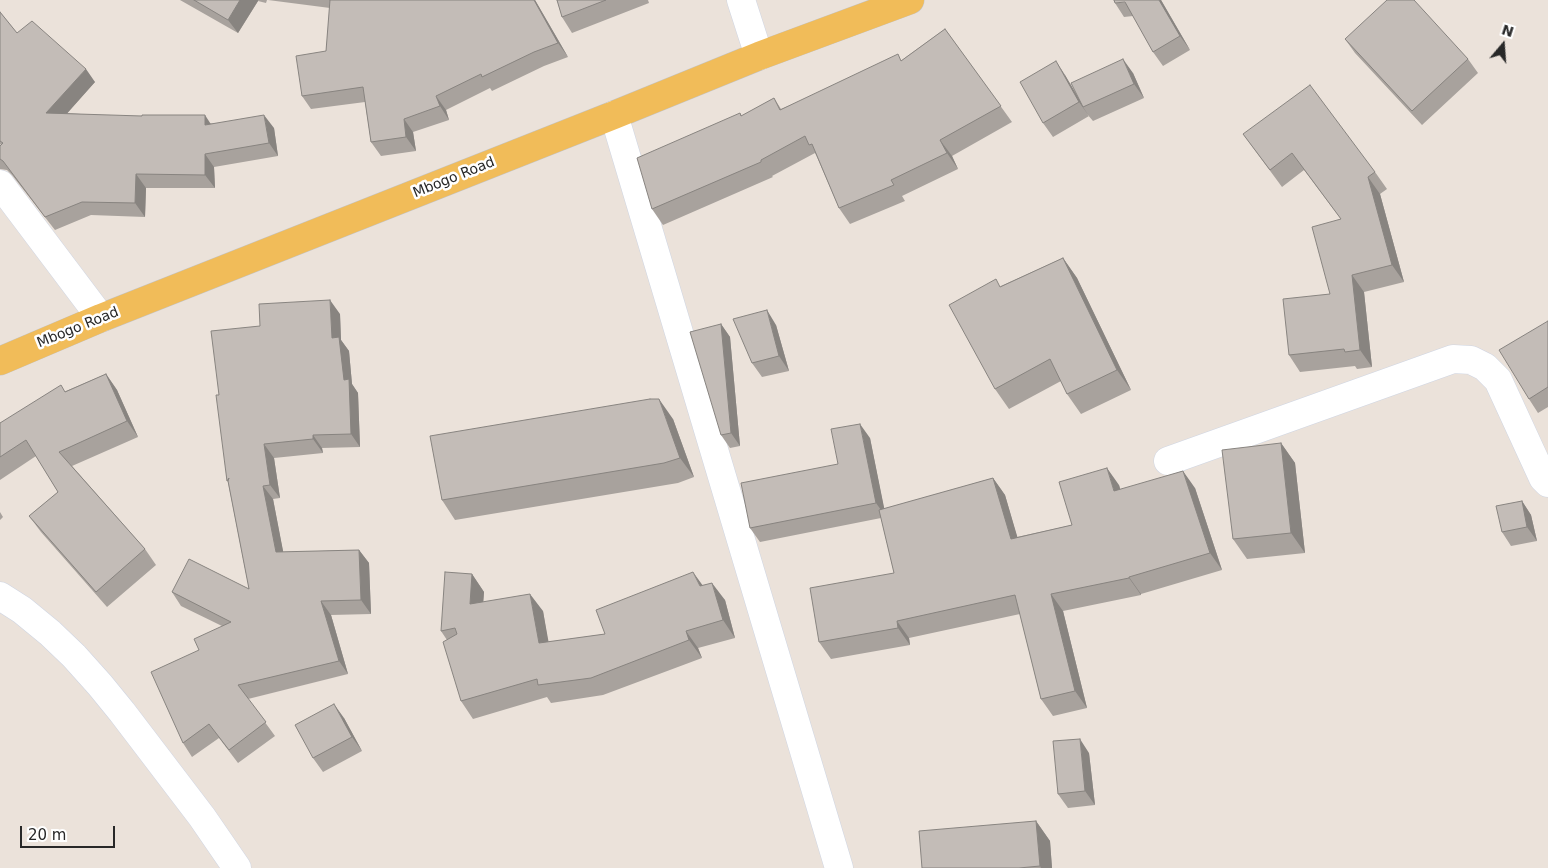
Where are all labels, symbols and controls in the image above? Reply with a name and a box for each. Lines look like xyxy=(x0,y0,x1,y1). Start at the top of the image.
north arrow xyxy=(1478,20,1528,70)
text: N xyxy=(1500,21,1516,40)
street label: Mbogo Road xyxy=(411,154,497,202)
street label: Mbogo Road xyxy=(35,304,121,352)
scale bar xyxy=(22,816,118,848)
text: 20 m xyxy=(28,826,66,844)

